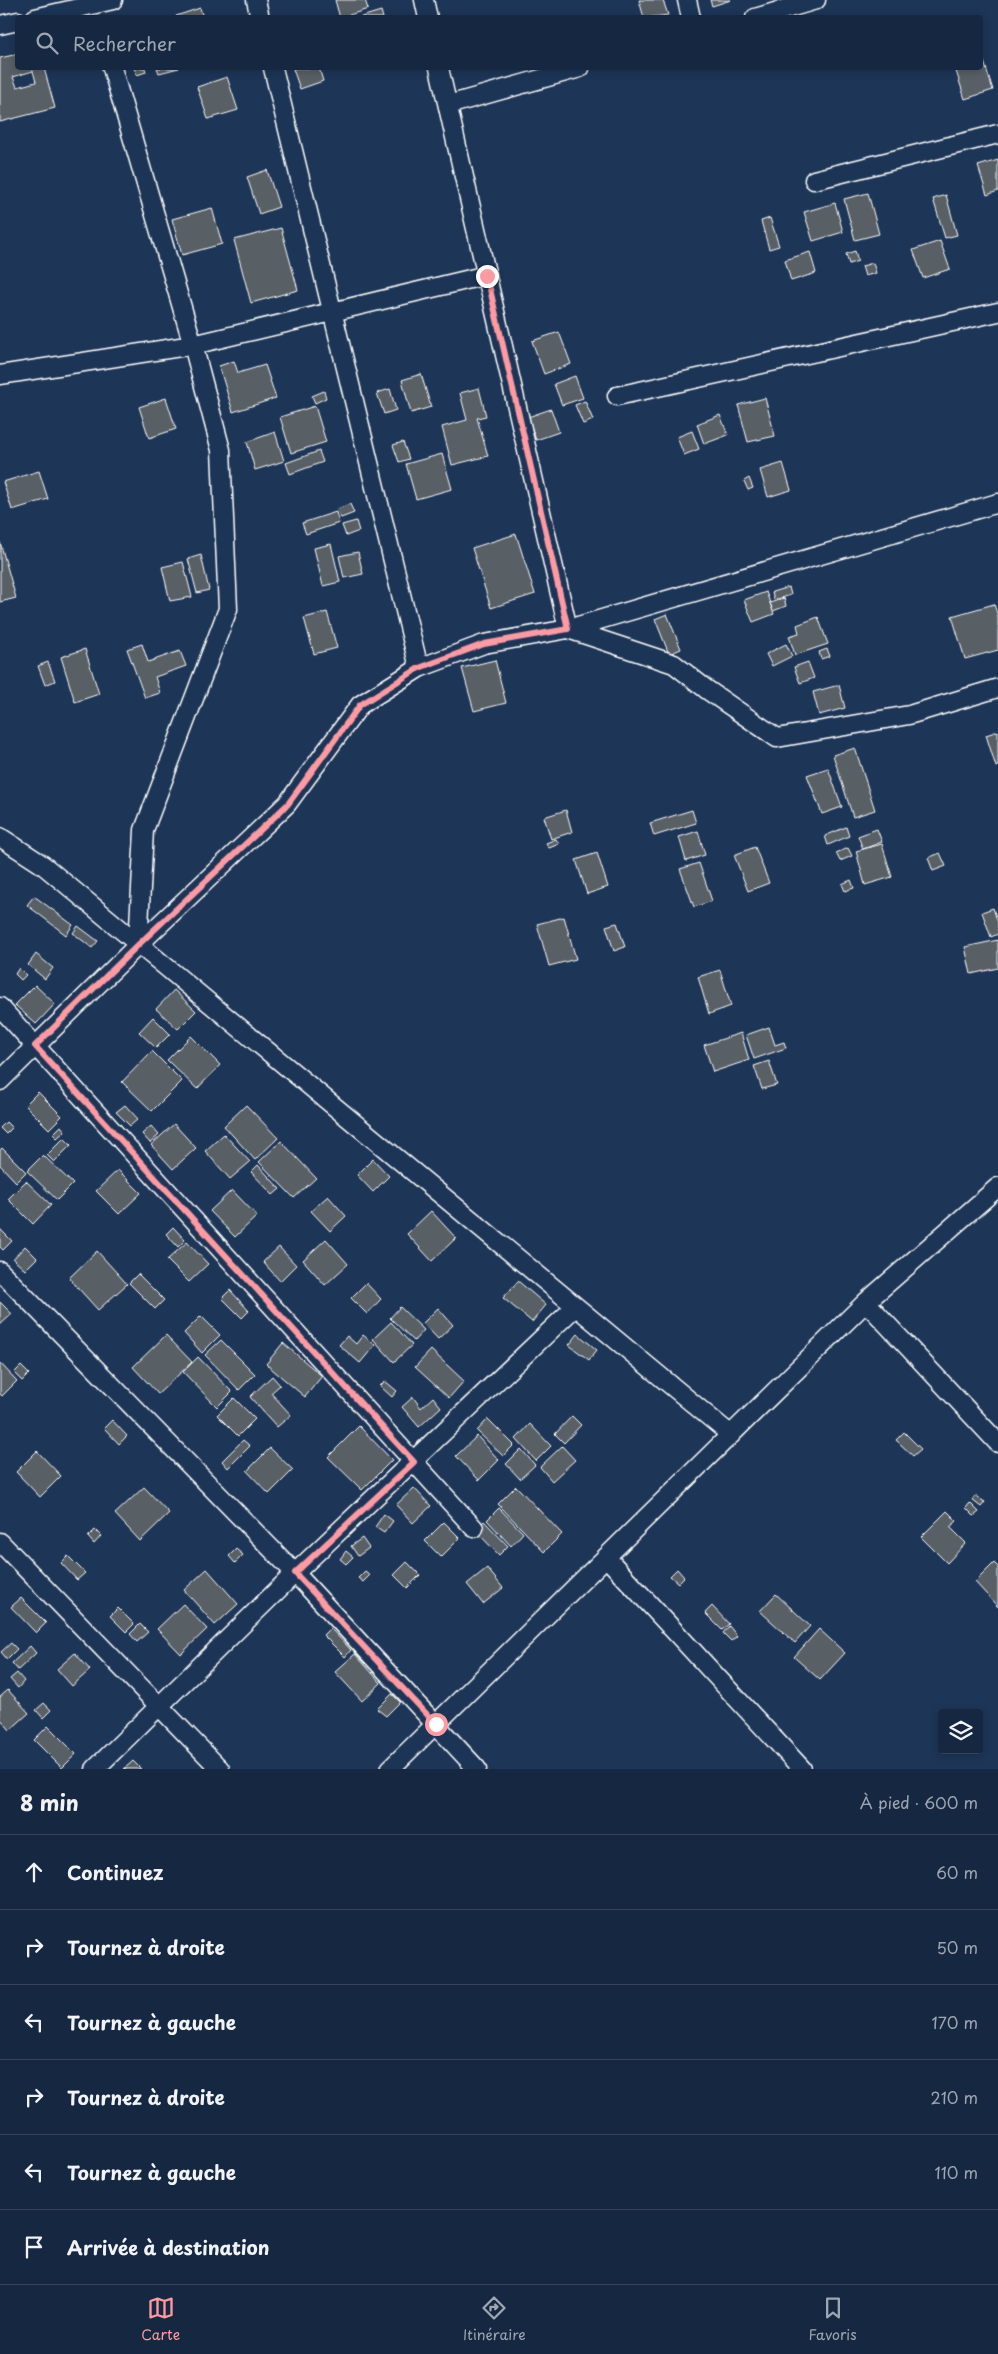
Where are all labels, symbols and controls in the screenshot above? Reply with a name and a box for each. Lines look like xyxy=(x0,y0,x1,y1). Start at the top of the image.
search box xyxy=(15,15,983,70)
icon: search xyxy=(33,29,61,57)
text: Rechercher xyxy=(73,29,176,57)
route end xyxy=(476,265,499,288)
map controls xyxy=(938,1709,983,1754)
button: layers xyxy=(938,1709,983,1754)
route start xyxy=(425,1713,448,1736)
text: 8 min xyxy=(20,1786,79,1818)
text: À pied · 600 m xyxy=(860,1790,978,1814)
icon: ahead xyxy=(20,1858,48,1886)
text: Continuez xyxy=(67,1858,164,1886)
text: 60 m xyxy=(936,1860,978,1884)
icon: right xyxy=(20,1933,48,1961)
text: Tournez à droite xyxy=(67,1933,225,1961)
text: 50 m xyxy=(937,1935,978,1959)
icon: left xyxy=(20,2008,48,2036)
text: Tournez à gauche xyxy=(67,2008,236,2036)
text: 170 m xyxy=(932,2010,978,2034)
icon: right xyxy=(20,2083,48,2111)
text: Tournez à droite xyxy=(67,2083,225,2111)
text: 210 m xyxy=(930,2085,978,2109)
icon: left xyxy=(20,2158,48,2186)
text: Tournez à gauche xyxy=(67,2158,236,2186)
text: 110 m xyxy=(935,2160,978,2184)
icon: arrive xyxy=(20,2233,48,2261)
text: Arrivée à destination xyxy=(67,2233,270,2261)
tab: Carte xyxy=(141,2294,180,2345)
tab: Itinéraire xyxy=(463,2294,526,2345)
tab: Favoris xyxy=(809,2294,857,2345)

